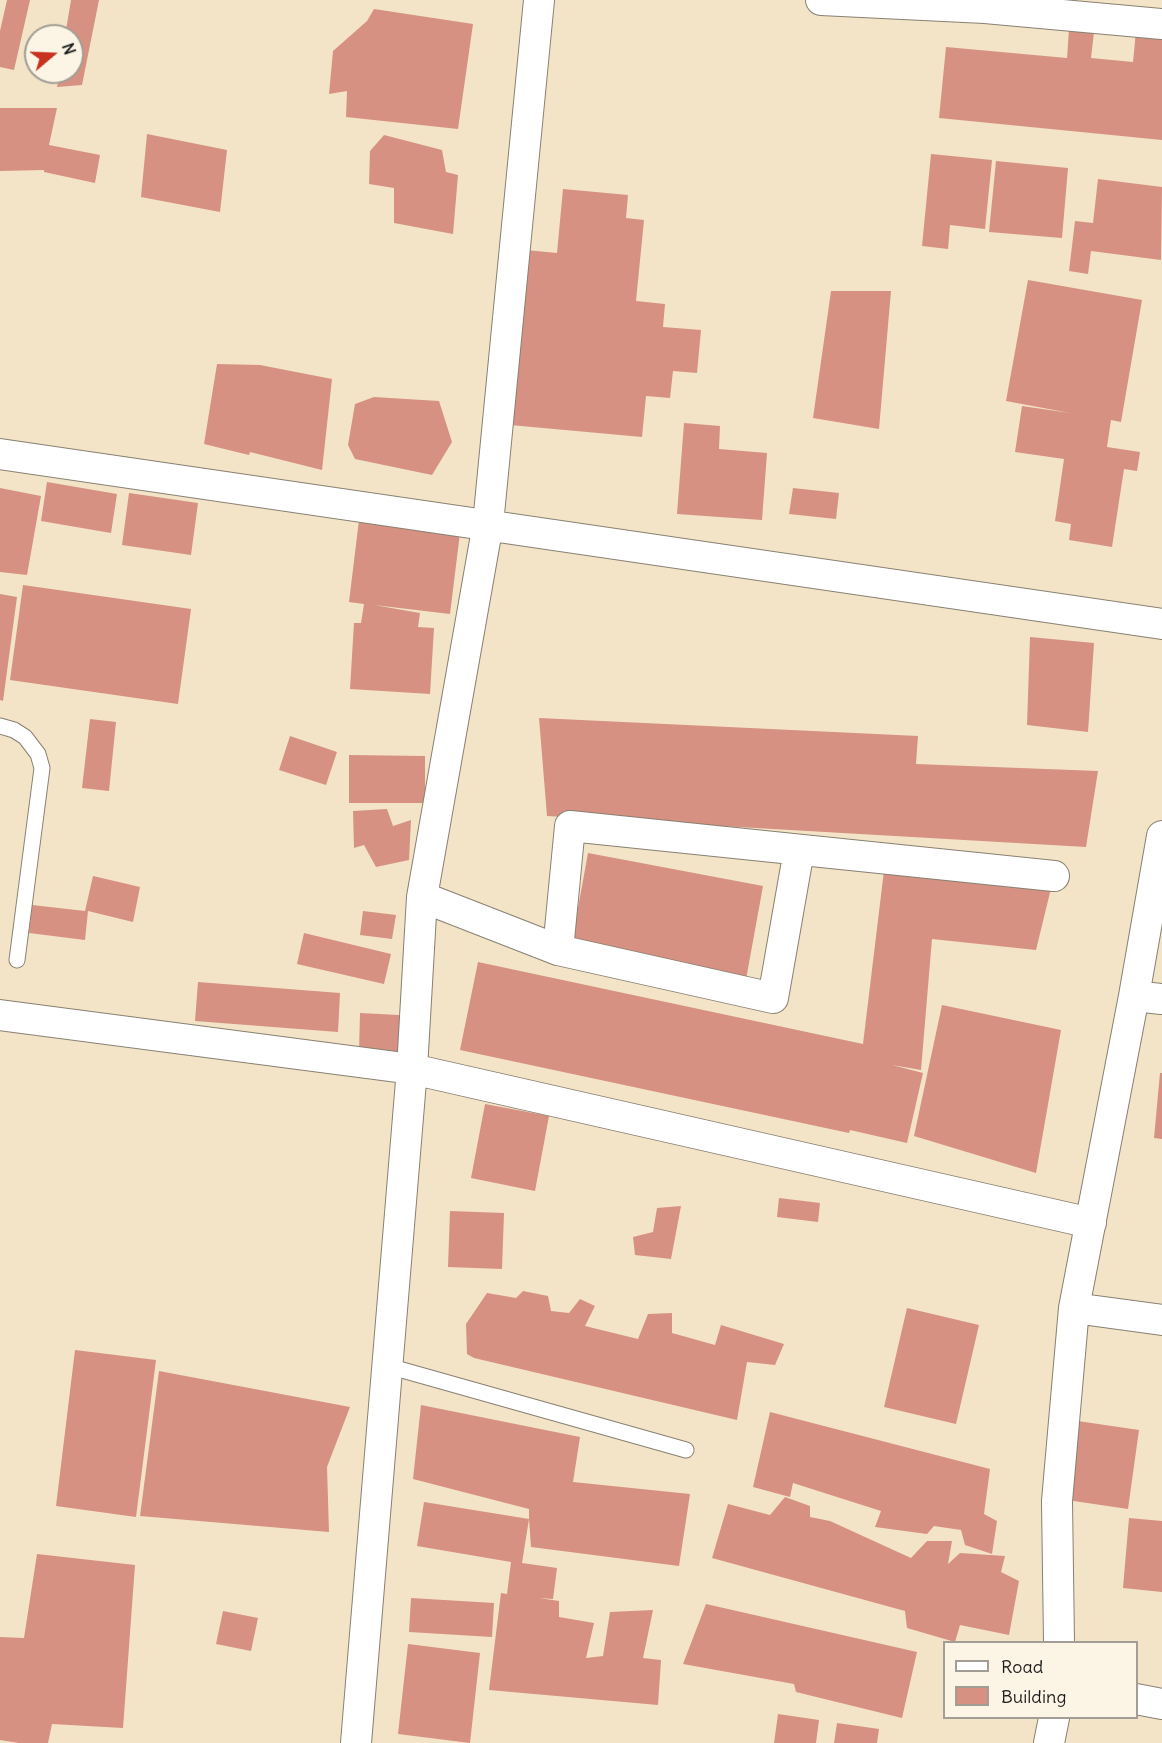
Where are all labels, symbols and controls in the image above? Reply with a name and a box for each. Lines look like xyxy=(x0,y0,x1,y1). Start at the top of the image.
north arrow xyxy=(24,24,84,84)
text: N xyxy=(58,40,80,57)
legend xyxy=(943,1641,1138,1719)
text: Road xyxy=(1001,1655,1043,1678)
text: Building xyxy=(1001,1685,1066,1708)

